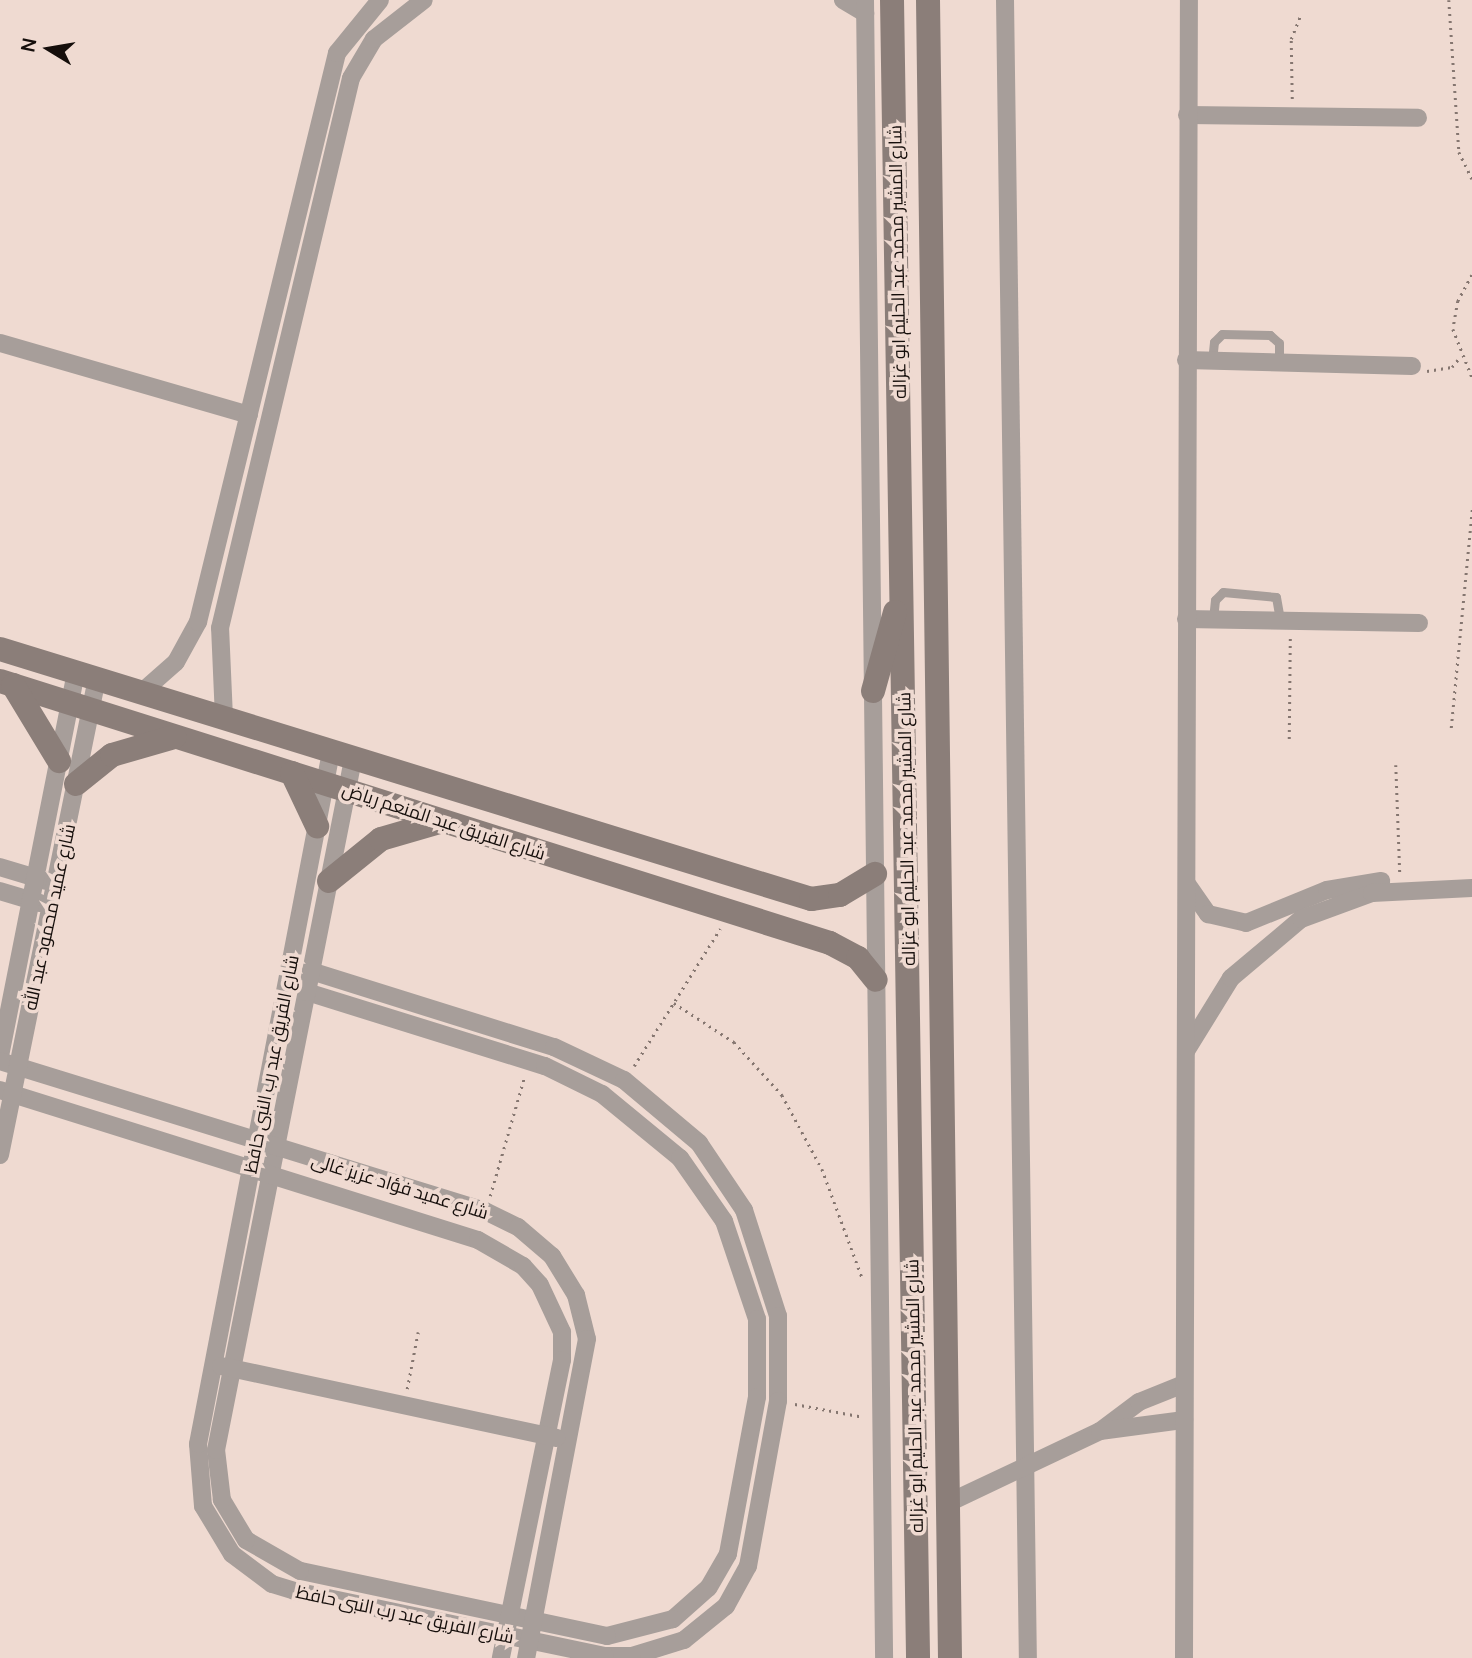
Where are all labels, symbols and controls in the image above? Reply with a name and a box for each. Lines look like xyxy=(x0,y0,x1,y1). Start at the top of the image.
north arrow xyxy=(14,14,84,84)
text: N xyxy=(14,36,42,54)
street label: شارع المشير محمد عبد الحليم ابو غزاله xyxy=(884,125,910,399)
street label: شارع المشير محمد عبد الحليم ابو غزاله xyxy=(893,692,919,966)
street label: شارع الفريق عبد المنعم رياض xyxy=(340,778,548,864)
street label: شارع عميد محمود عبد الله xyxy=(19,822,79,1012)
street label: شارع الفريق عبد رب النبى حافظ xyxy=(239,953,303,1175)
street label: شارع عميد فؤاد عزيز غالى xyxy=(309,1149,491,1223)
street label: شارع المشير محمد عبد الحليم ابو غزاله xyxy=(901,1259,927,1533)
street label: شارع الفريق عبد رب النبى حافظ xyxy=(294,1580,516,1648)

